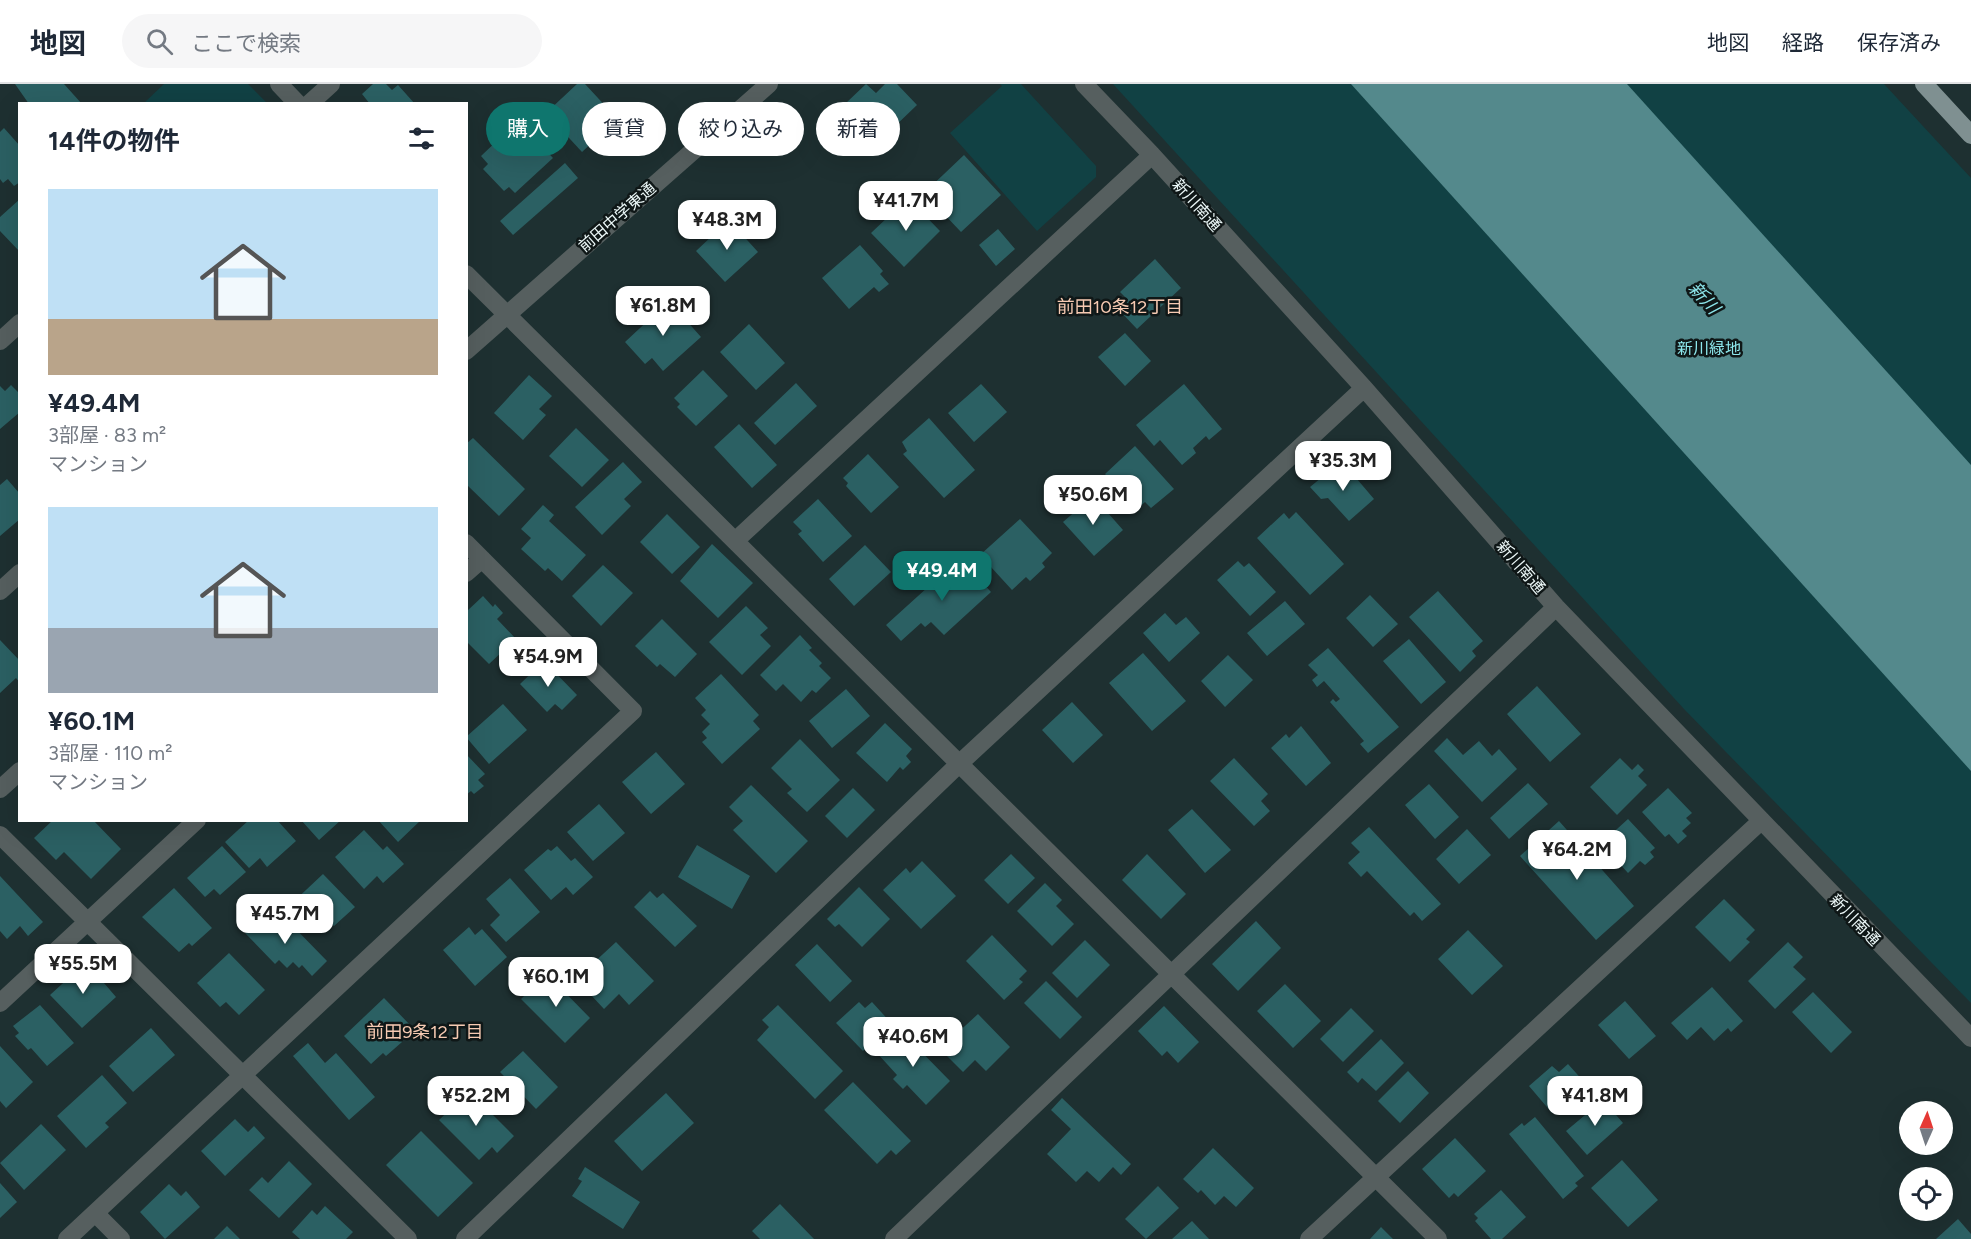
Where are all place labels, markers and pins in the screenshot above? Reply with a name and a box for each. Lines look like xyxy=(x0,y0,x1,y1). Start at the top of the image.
pin: ¥41.7M xyxy=(857,181,955,232)
pin: ¥48.3M xyxy=(678,200,776,251)
pin: ¥61.8M xyxy=(614,286,712,337)
pin: ¥35.3M xyxy=(1294,441,1392,492)
pin: ¥50.6M xyxy=(1044,475,1142,526)
pin: ¥49.4M xyxy=(893,551,991,602)
pin: ¥54.9M xyxy=(499,637,597,688)
pin: ¥64.2M xyxy=(1528,830,1626,881)
pin: ¥45.7M xyxy=(236,894,334,945)
pin: ¥55.5M xyxy=(34,944,132,995)
pin: ¥60.1M xyxy=(507,957,605,1008)
pin: ¥40.6M xyxy=(864,1017,962,1068)
pin: ¥52.2M xyxy=(427,1076,525,1127)
pin: ¥41.8M xyxy=(1546,1076,1644,1127)

